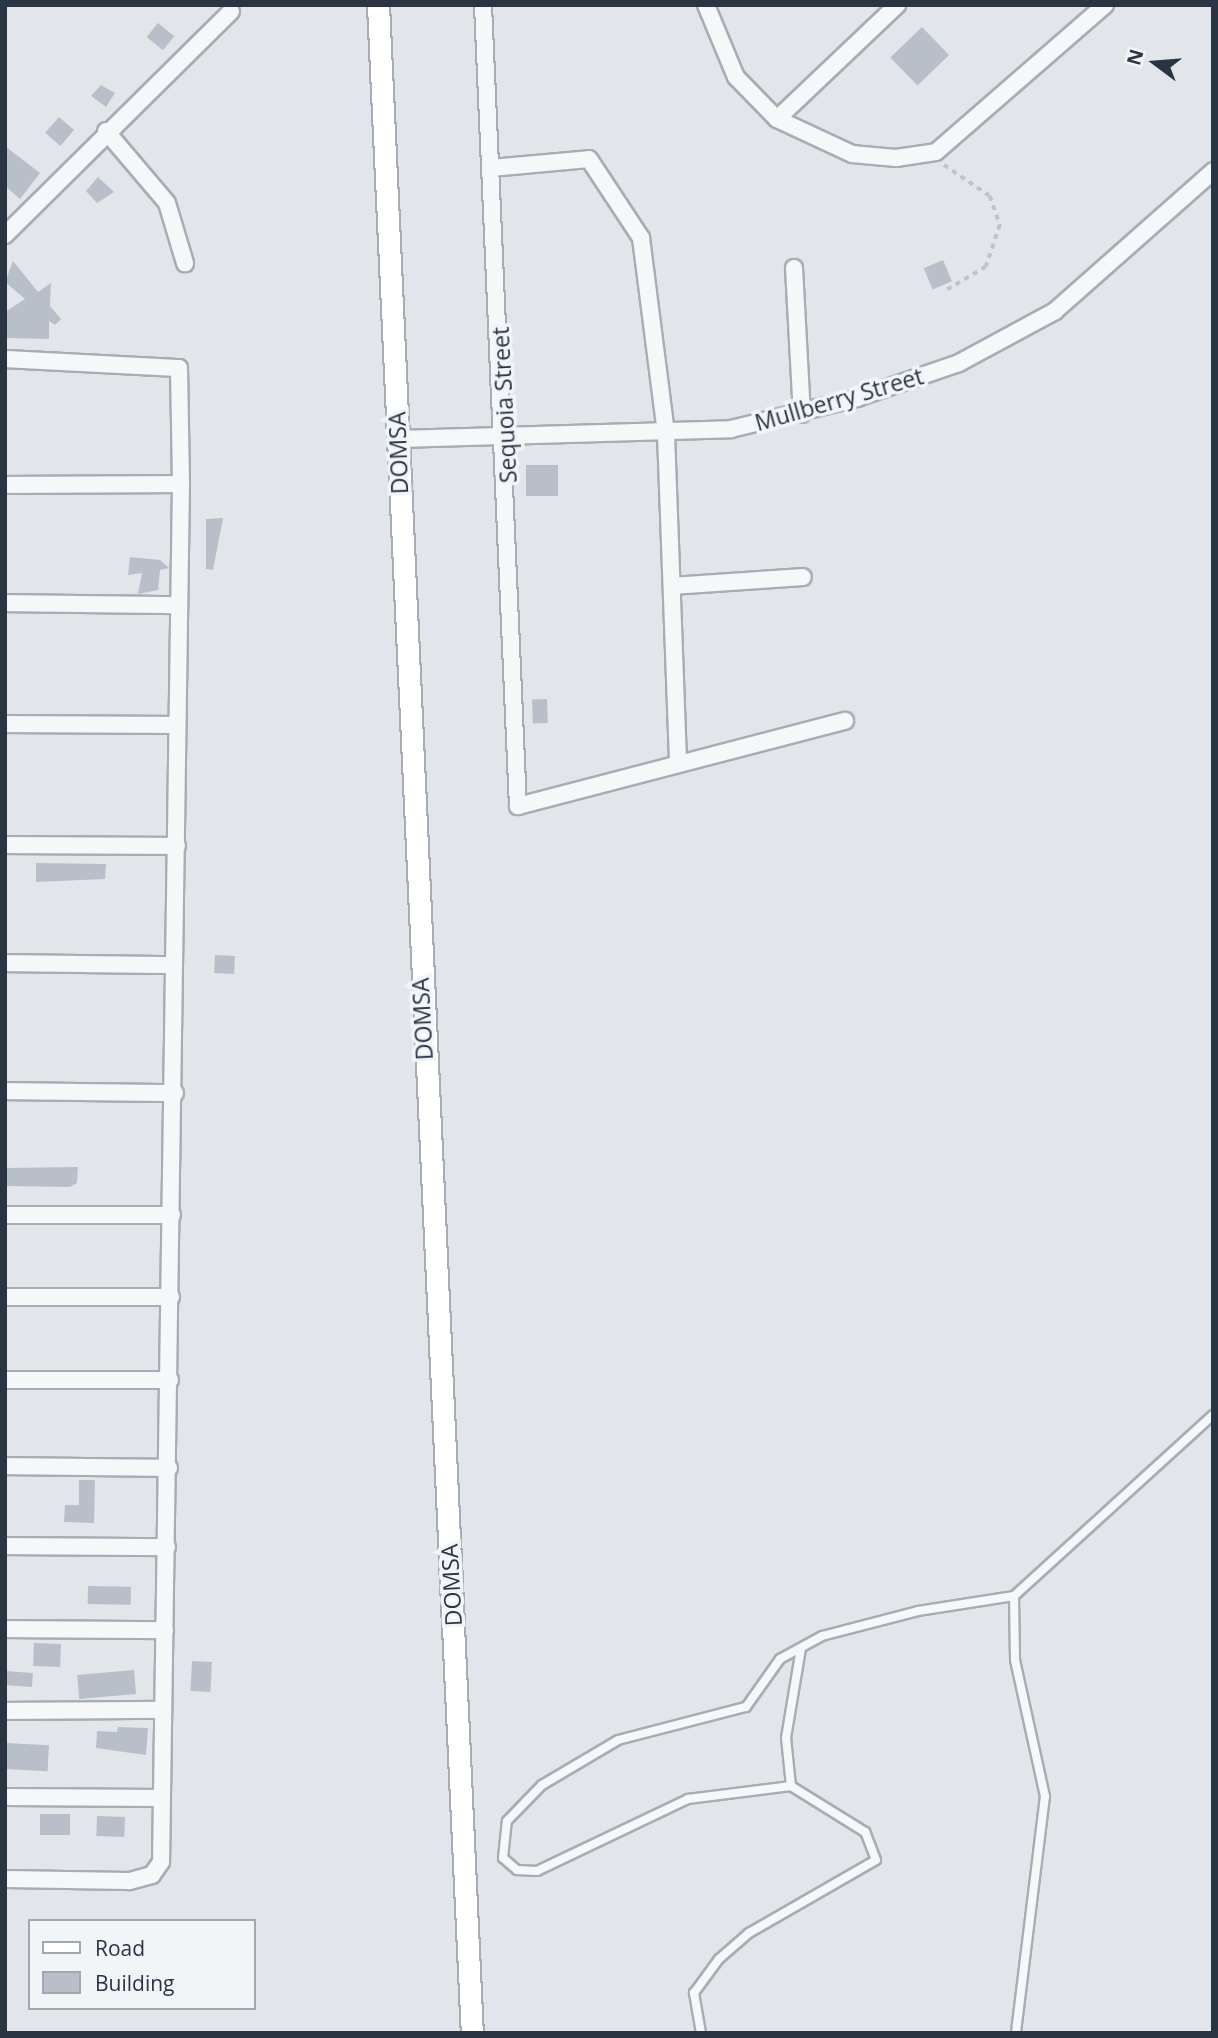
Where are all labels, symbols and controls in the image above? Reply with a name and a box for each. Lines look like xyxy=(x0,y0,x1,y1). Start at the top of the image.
north arrow xyxy=(1120,28,1190,98)
text: N xyxy=(1120,46,1149,68)
street label: Sequoia Street xyxy=(486,326,522,484)
street label: Mullberry Street xyxy=(752,362,926,436)
street label: DOMSA xyxy=(383,411,413,495)
street label: DOMSA xyxy=(406,977,438,1061)
street label: DOMSA xyxy=(435,1543,467,1627)
legend xyxy=(28,1919,256,2010)
text: Road xyxy=(95,1934,145,1962)
text: Building xyxy=(95,1969,174,1997)

